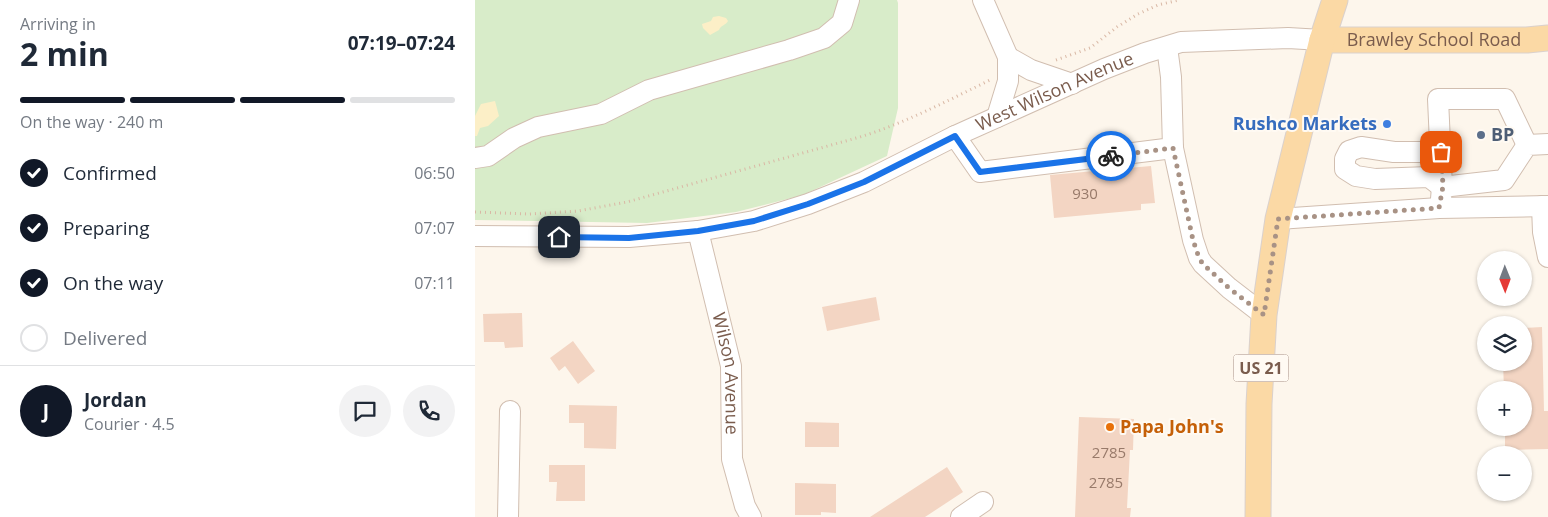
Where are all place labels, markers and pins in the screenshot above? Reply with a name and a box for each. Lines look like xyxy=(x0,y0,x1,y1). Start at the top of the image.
place label: Rushco Markets xyxy=(1233,111,1377,135)
marker: Rushco Markets xyxy=(1381,118,1393,130)
place label: BP xyxy=(1491,122,1514,146)
marker: BP xyxy=(1475,129,1487,141)
pin xyxy=(1420,131,1462,173)
pin xyxy=(538,216,580,258)
place label: Papa John's xyxy=(1120,414,1224,438)
marker: Papa John's xyxy=(1104,421,1116,433)

